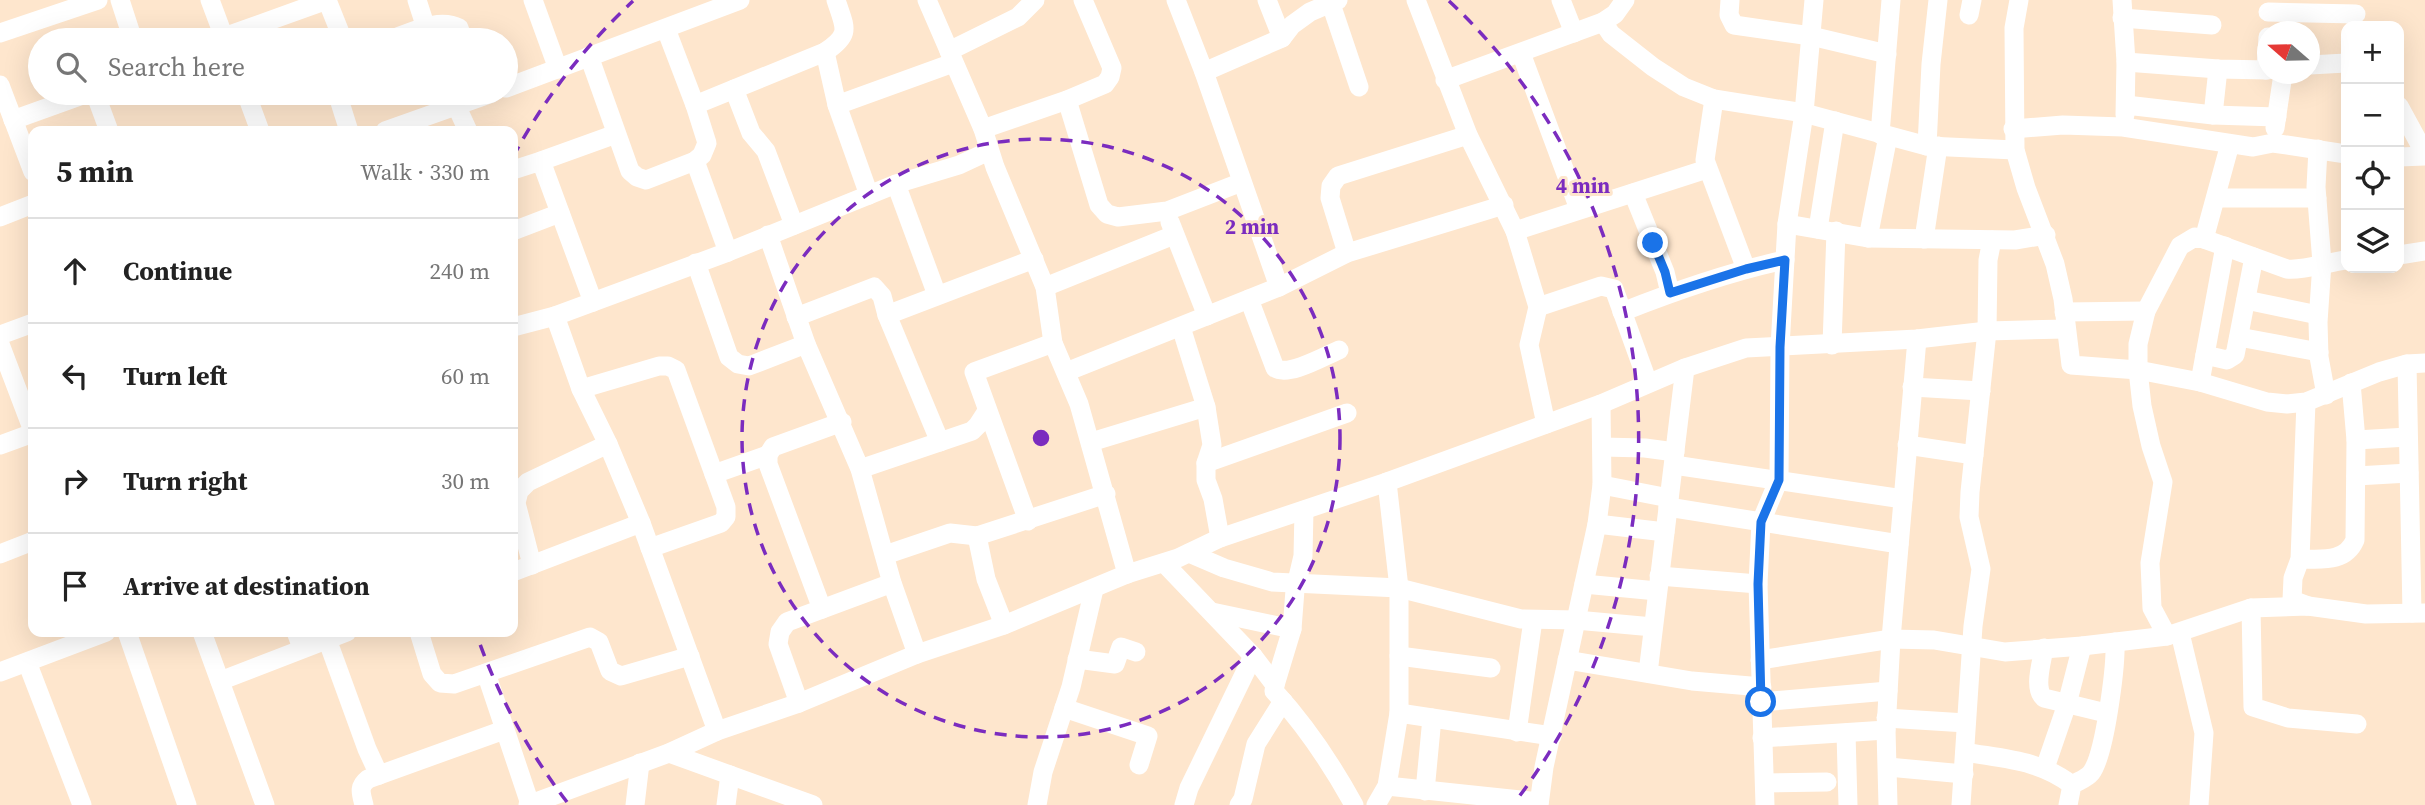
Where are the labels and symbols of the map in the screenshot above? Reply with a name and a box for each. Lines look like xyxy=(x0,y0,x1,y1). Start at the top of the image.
north arrow xyxy=(2257,21,2320,84)
text: 4 min xyxy=(1556,171,1610,200)
text: 2 min xyxy=(1225,212,1279,241)
route end xyxy=(1637,227,1668,258)
centre of rings xyxy=(1029,426,1053,450)
route start xyxy=(1745,686,1776,717)

